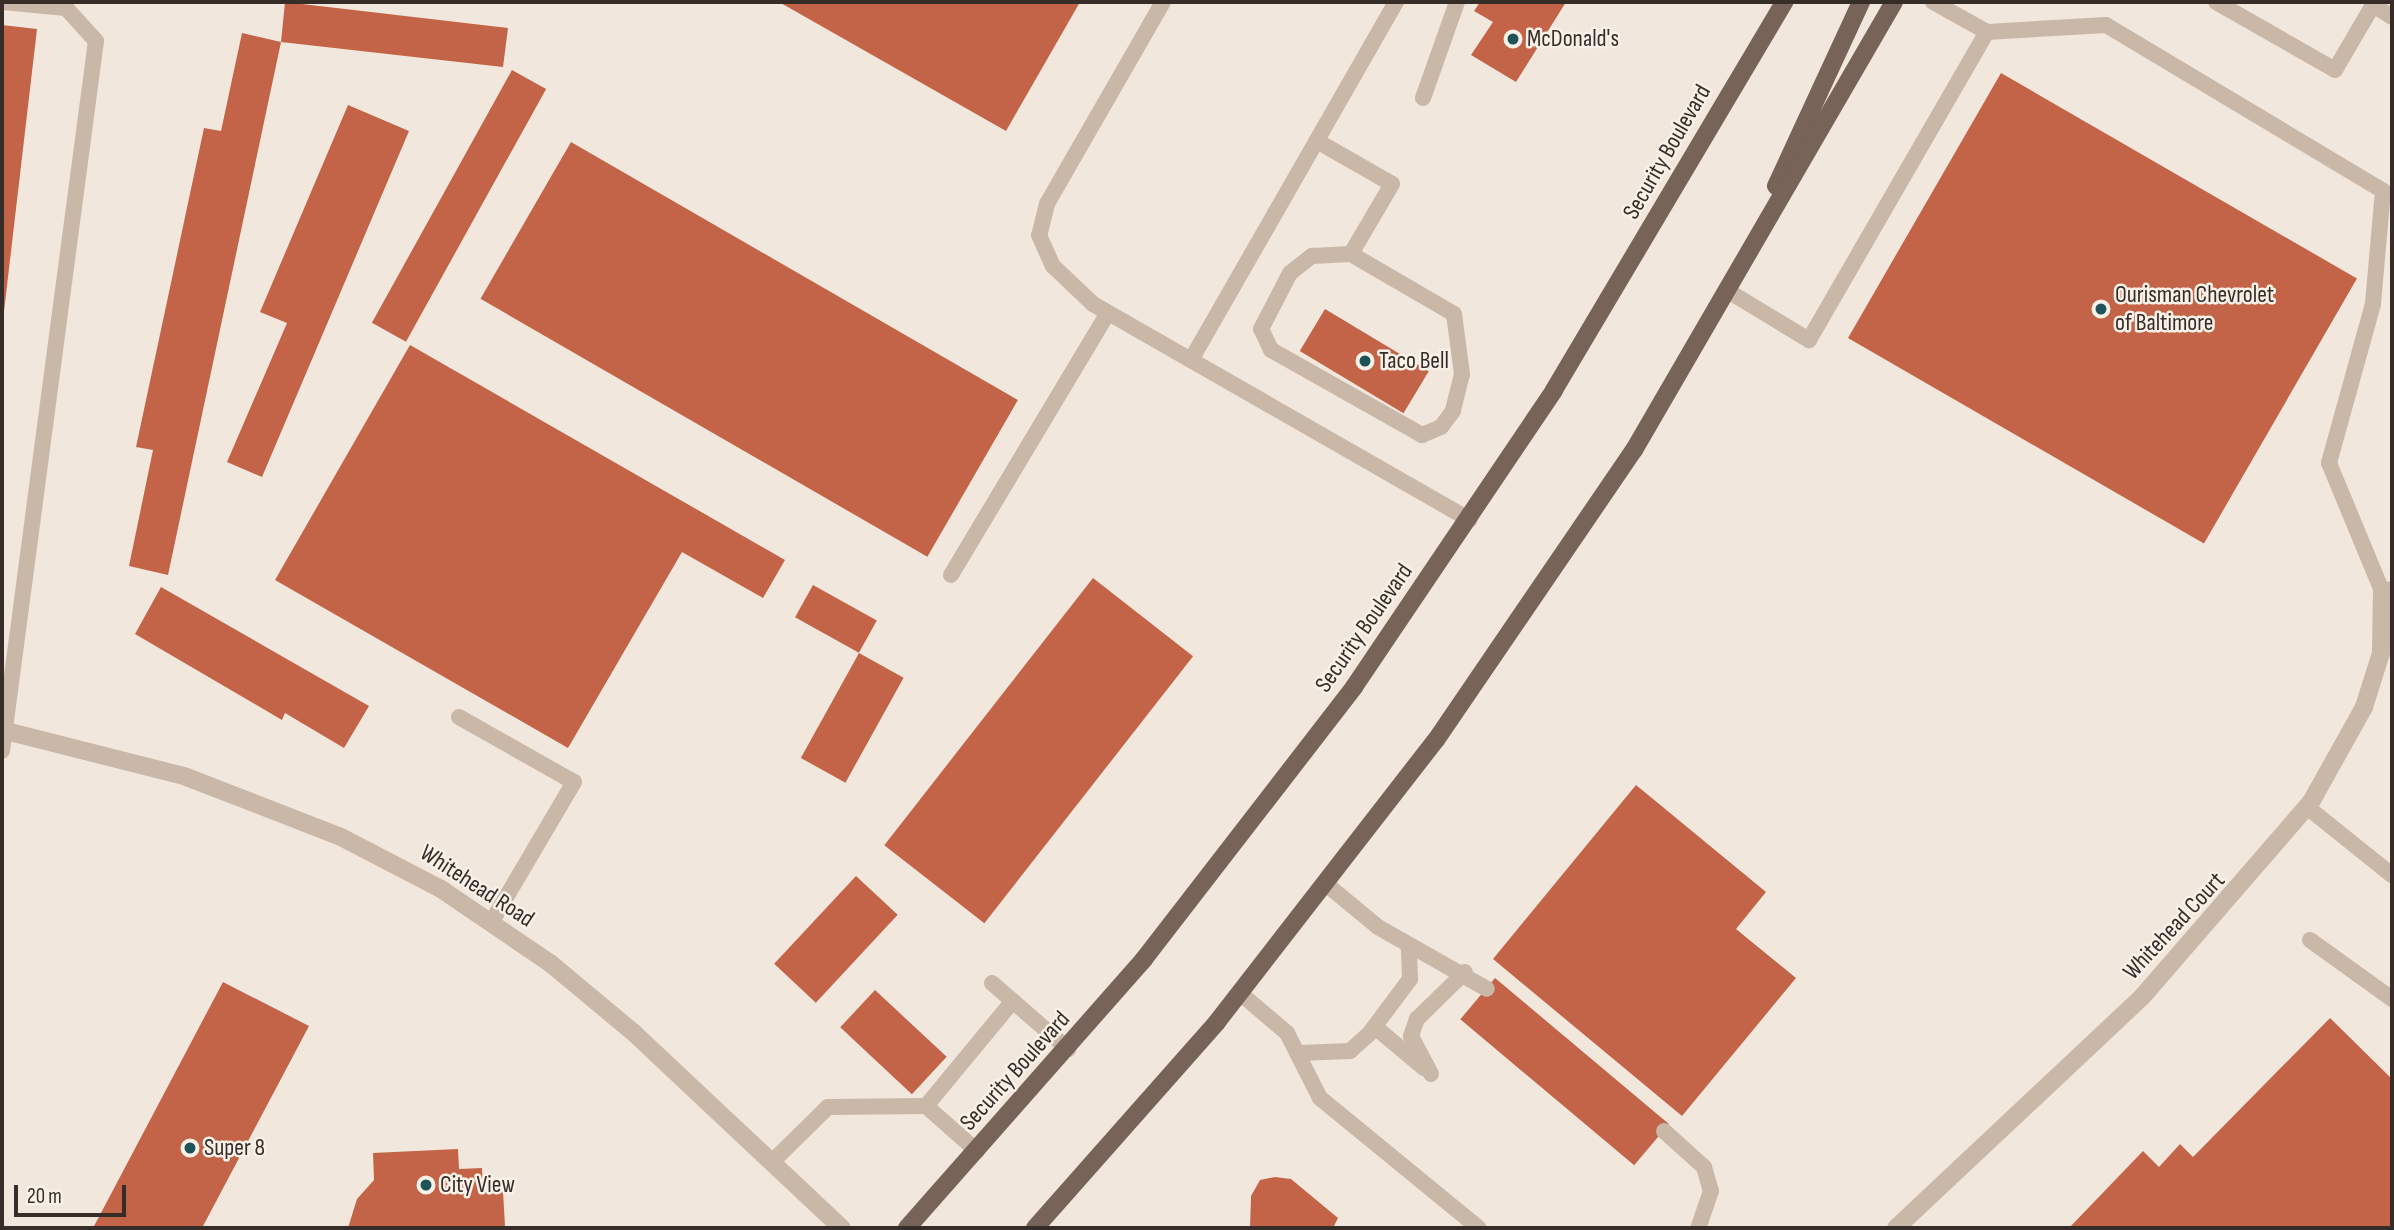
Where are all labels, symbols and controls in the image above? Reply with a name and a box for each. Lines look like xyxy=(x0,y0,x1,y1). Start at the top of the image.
place label: McDonald's xyxy=(1527,25,1619,53)
marker: McDonald's xyxy=(1505,31,1521,47)
street label: Security Boulevard xyxy=(1617,80,1717,224)
place label: Ourisman Chevrolet of Baltimore xyxy=(2115,281,2274,337)
marker: Ourisman Chevrolet of Baltimore xyxy=(2093,301,2109,317)
place label: Taco Bell xyxy=(1379,347,1449,375)
marker: Taco Bell xyxy=(1357,353,1373,369)
street label: Security Boulevard xyxy=(1309,558,1419,698)
street label: Whitehead Road xyxy=(415,838,539,934)
street label: Whitehead Court xyxy=(2117,866,2231,986)
street label: Security Boulevard xyxy=(954,1005,1076,1137)
place label: Super 8 xyxy=(204,1134,265,1162)
marker: Super 8 xyxy=(182,1140,198,1156)
scale bar xyxy=(18,1170,130,1214)
place label: City View xyxy=(440,1171,515,1199)
marker: City View xyxy=(418,1177,434,1193)
text: 20 m xyxy=(27,1184,62,1209)

